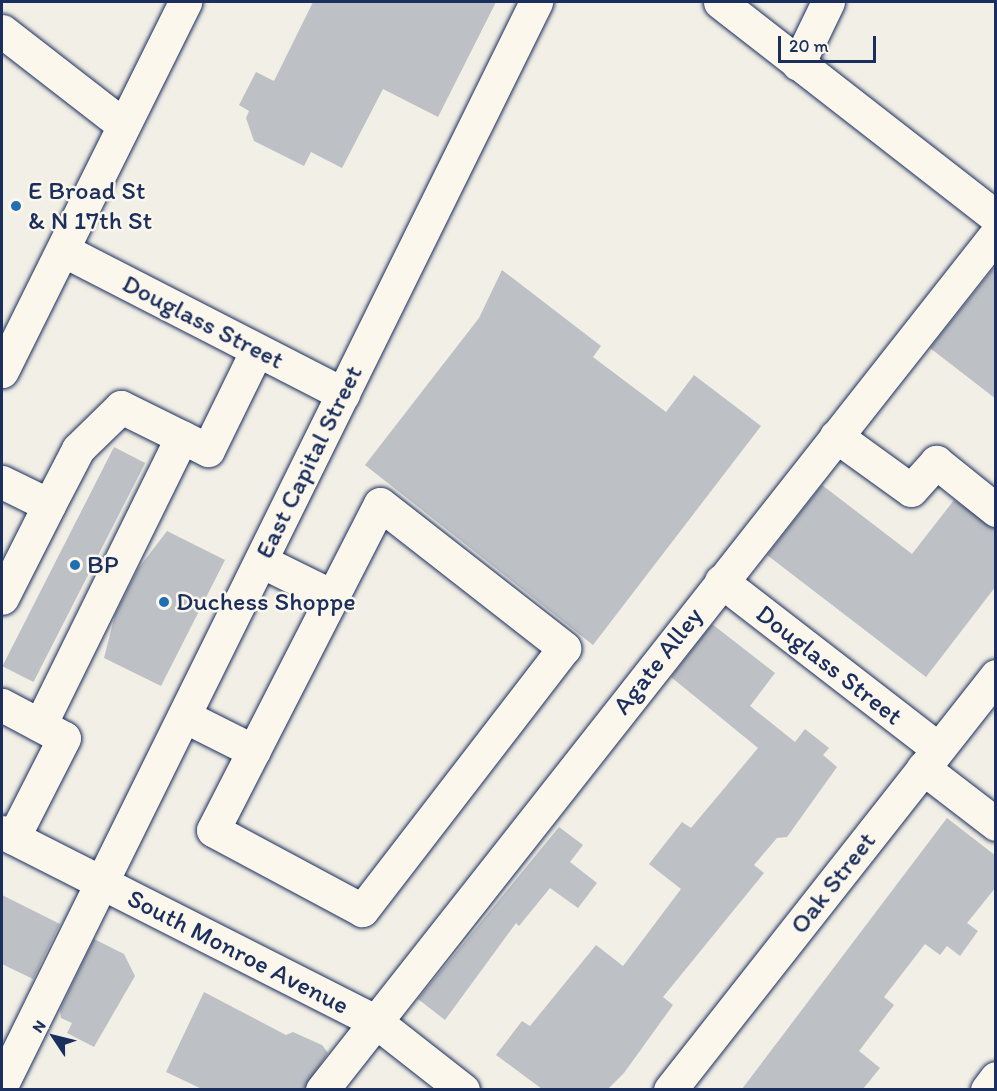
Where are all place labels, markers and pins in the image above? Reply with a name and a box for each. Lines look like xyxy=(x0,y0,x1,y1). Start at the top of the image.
place label: E Broad St & N 17th St xyxy=(28,175,152,236)
marker: E Broad St & N 17th St xyxy=(9,199,23,213)
place label: BP xyxy=(87,549,119,581)
marker: BP xyxy=(68,558,82,572)
place label: Duchess Shoppe xyxy=(176,586,355,618)
marker: Duchess Shoppe xyxy=(157,595,171,609)

